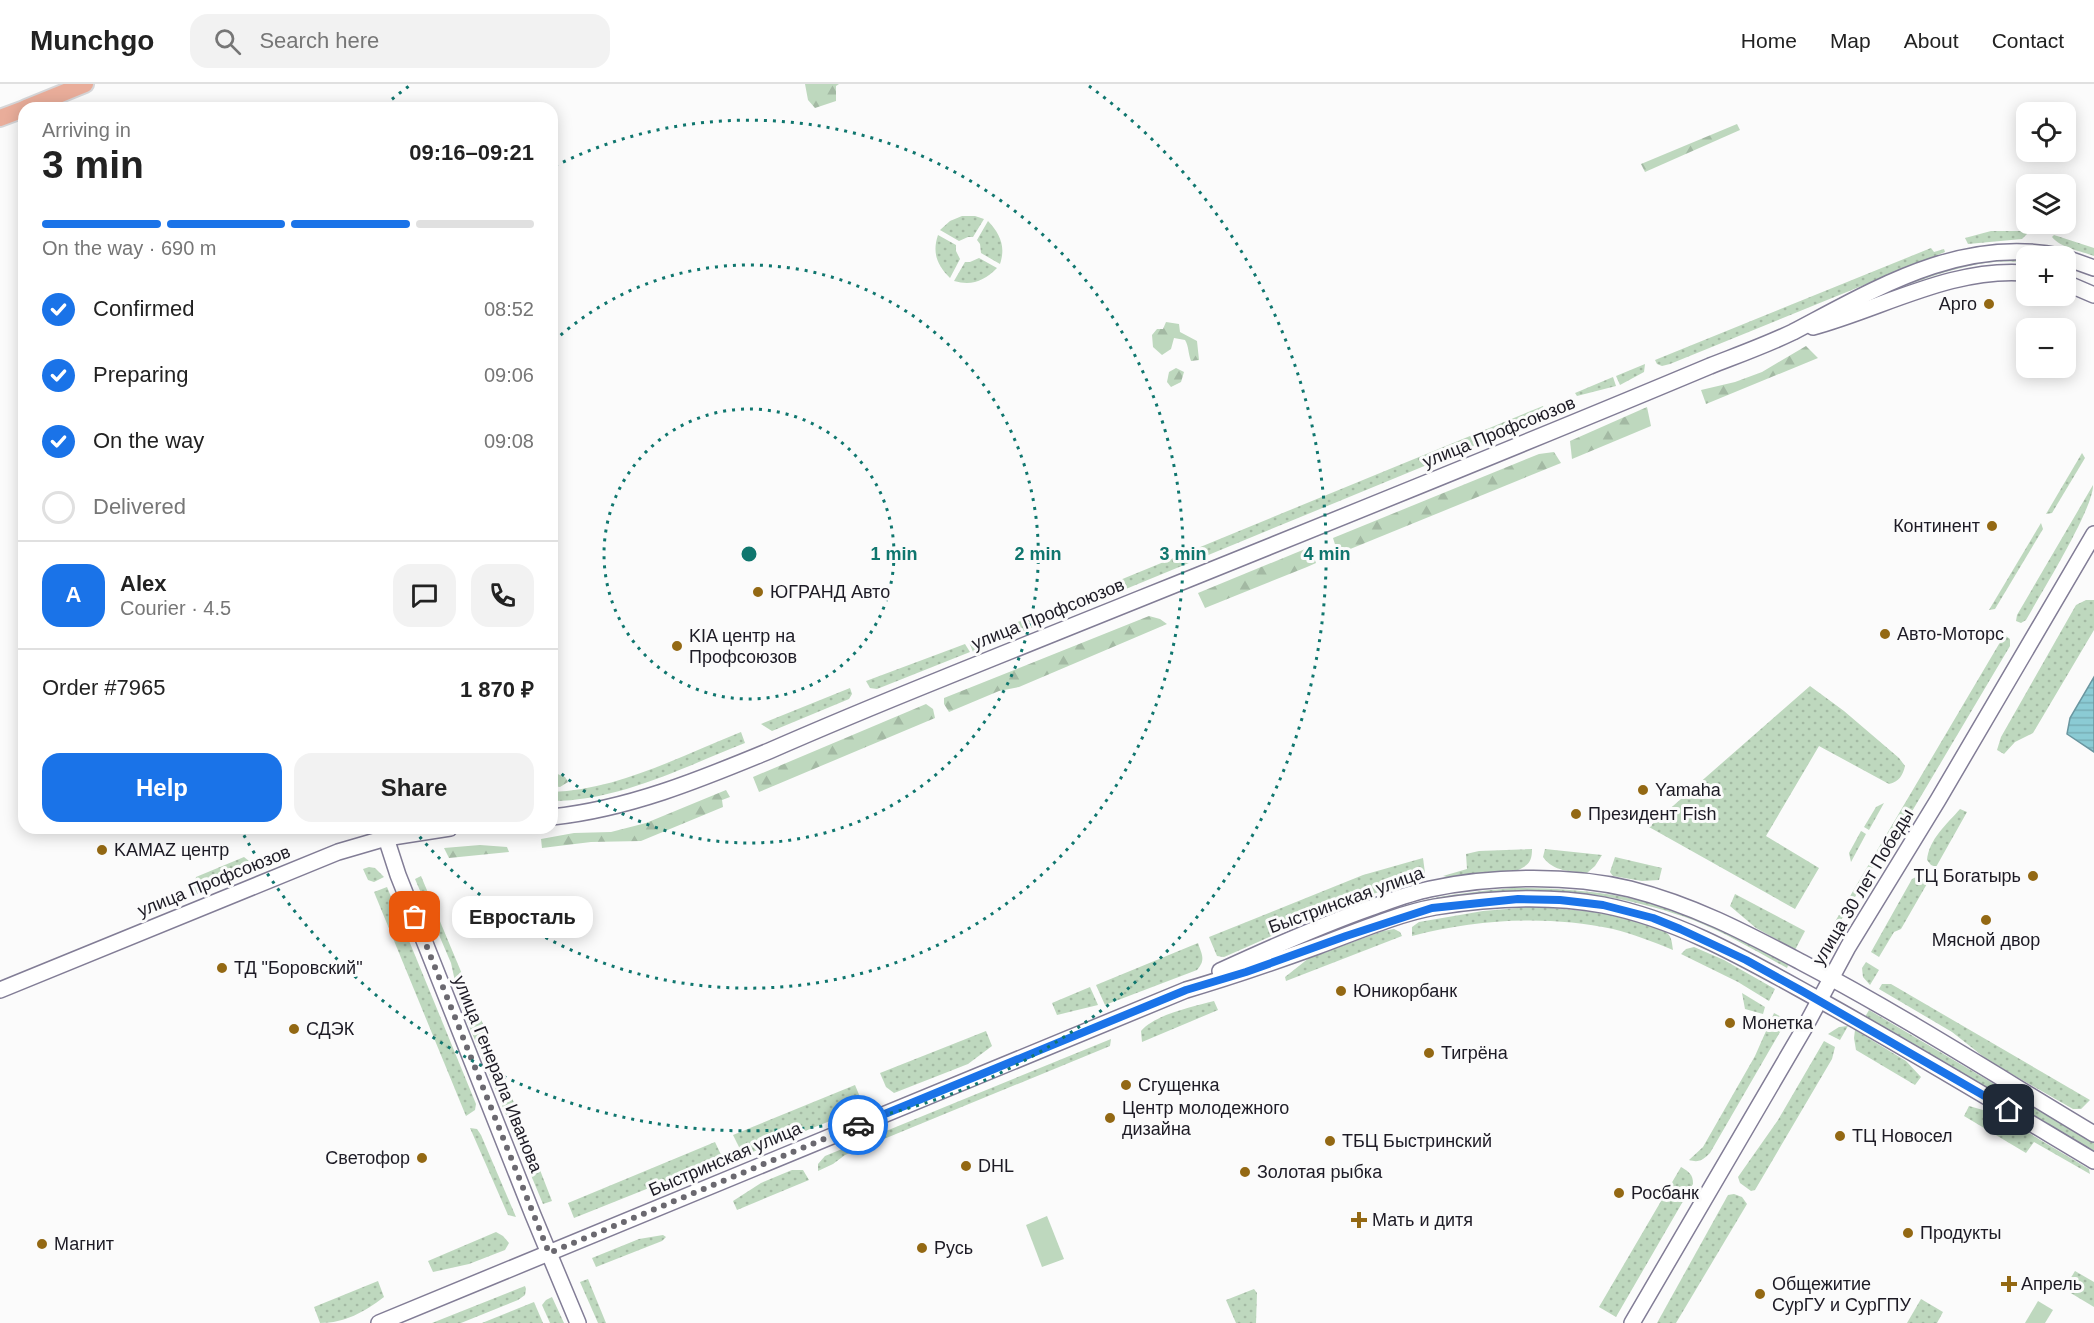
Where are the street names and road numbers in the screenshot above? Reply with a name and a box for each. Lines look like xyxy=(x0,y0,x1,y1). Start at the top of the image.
street label: улица Профсоюзов xyxy=(1420,392,1578,472)
street label: улица Профсоюзов xyxy=(969,574,1127,654)
street label: улица 30 лет Победы xyxy=(1808,805,1918,969)
street label: улица Профсоюзов xyxy=(135,841,293,921)
street label: Быстринская улица xyxy=(1266,862,1427,937)
street label: улица Генерала Иванова xyxy=(449,973,547,1176)
street label: Быстринская улица xyxy=(646,1117,805,1200)

